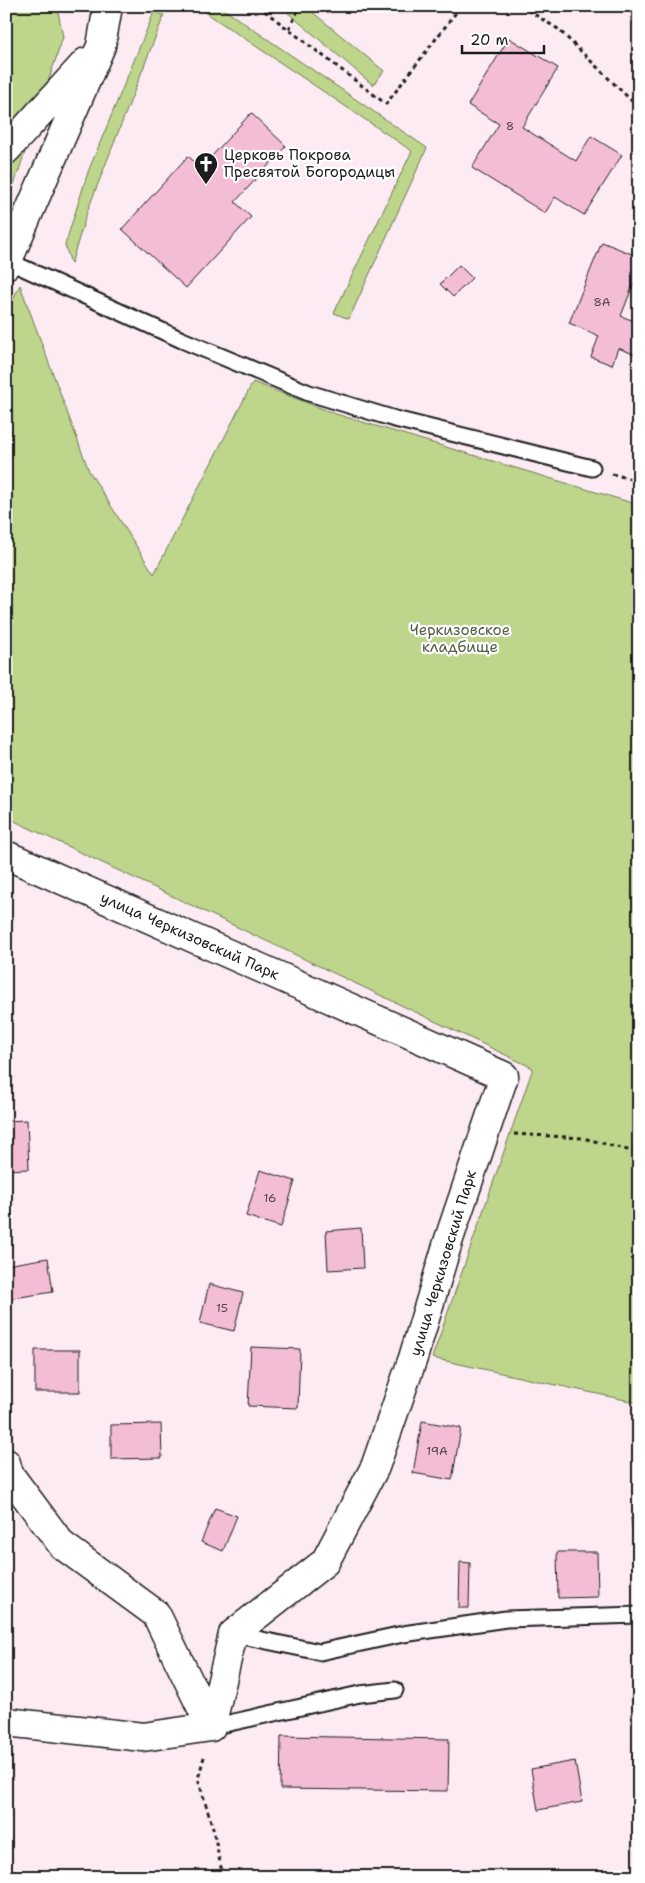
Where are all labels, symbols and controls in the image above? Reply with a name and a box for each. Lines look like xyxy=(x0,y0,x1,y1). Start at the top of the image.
scale bar xyxy=(462,22,545,54)
text: 20 m xyxy=(470,30,509,50)
house number: 8 xyxy=(506,118,514,134)
place label: Церковь Покрова Пресвятой Богородицы xyxy=(224,145,395,182)
church icon: Церковь Покрова Пресвятой Богородицы xyxy=(193,151,219,185)
house number: 8А xyxy=(593,294,611,310)
park label: Черкизовское кладбище xyxy=(410,620,510,657)
street label: улица Черкизовский Парк xyxy=(98,888,282,985)
street label: улица Черкизовский Парк xyxy=(405,1168,481,1358)
house number: 16 xyxy=(263,1190,277,1206)
house number: 15 xyxy=(216,1300,228,1316)
house number: 19А xyxy=(426,1443,448,1459)

